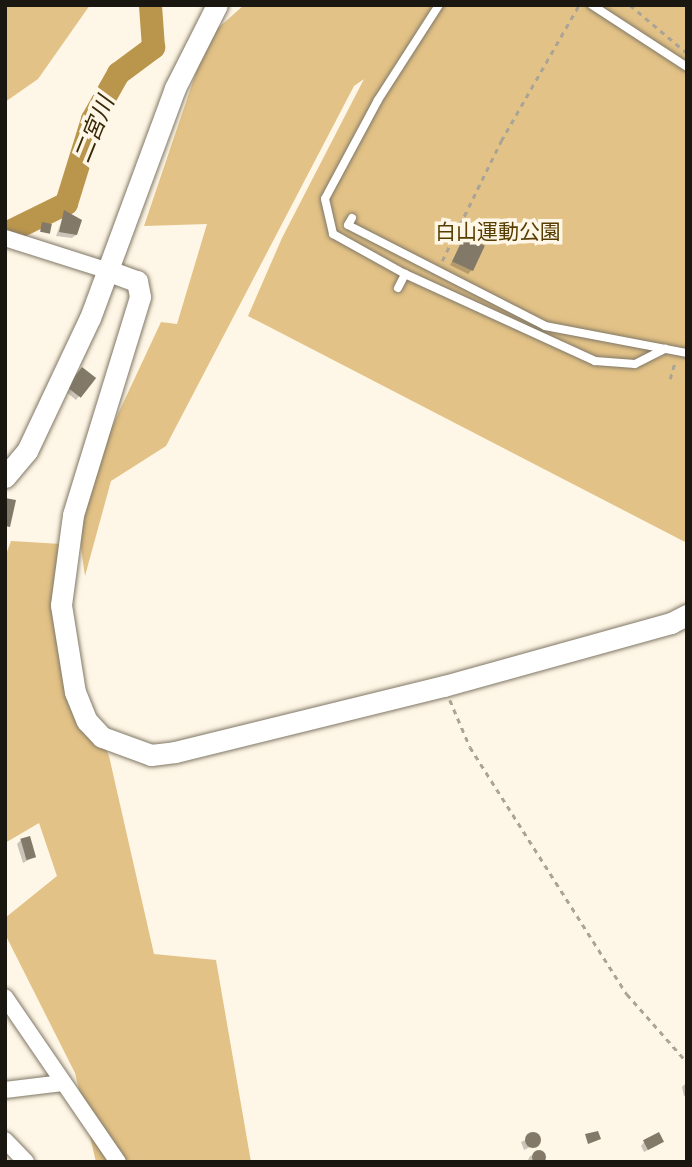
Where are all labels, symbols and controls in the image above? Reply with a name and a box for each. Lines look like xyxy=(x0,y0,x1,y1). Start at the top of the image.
water label: 二宮川 xyxy=(67,92,119,166)
park label: 白山運動公園 xyxy=(435,218,561,244)

